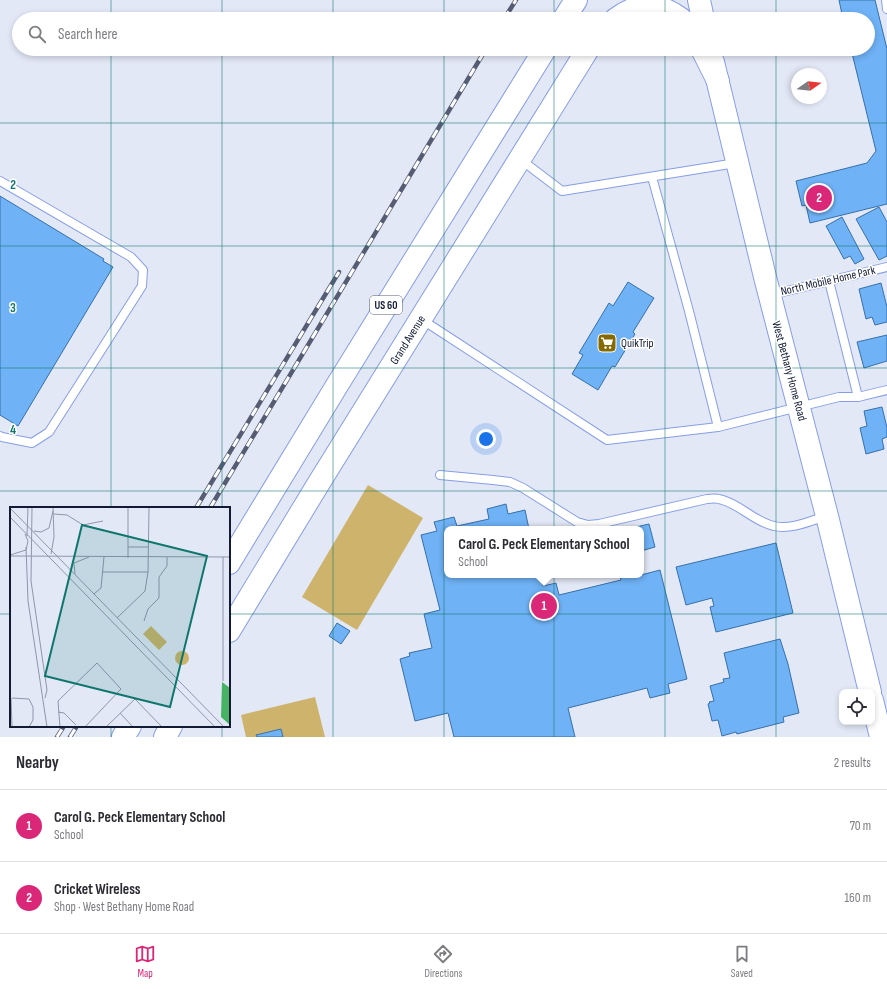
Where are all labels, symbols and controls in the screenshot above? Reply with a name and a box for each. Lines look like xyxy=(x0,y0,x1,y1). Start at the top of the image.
search box xyxy=(12,12,875,56)
icon: search xyxy=(26,23,48,45)
text: Search here xyxy=(58,25,118,44)
north arrow xyxy=(791,68,827,104)
text: 2 xyxy=(10,177,16,193)
pin: 2 xyxy=(806,183,832,213)
street label: North Mobile Home Park xyxy=(779,263,877,299)
road number: US 60 xyxy=(370,296,402,314)
text: 3 xyxy=(10,300,16,316)
street label: Grand Avenue xyxy=(387,312,429,367)
street label: West Bethany Home Road xyxy=(768,319,810,423)
supermarket icon: QuikTrip xyxy=(596,332,618,354)
place label: QuikTrip xyxy=(621,336,653,351)
text: 4 xyxy=(10,422,16,438)
your location xyxy=(476,429,496,449)
inset map xyxy=(10,507,230,727)
popup xyxy=(444,526,644,578)
text: Carol G. Peck Elementary School xyxy=(458,535,630,554)
text: School xyxy=(458,554,488,570)
pin: 1 xyxy=(531,591,557,621)
map controls xyxy=(839,689,875,725)
button: locate xyxy=(839,689,875,725)
text: Nearby xyxy=(16,753,59,773)
text: 2 results xyxy=(834,755,871,771)
text: Carol G. Peck Elementary School xyxy=(54,808,225,827)
text: 1 xyxy=(26,818,32,834)
text: 70 m xyxy=(850,818,871,834)
text: School xyxy=(54,827,84,843)
text: Cricket Wireless xyxy=(54,880,141,899)
text: 2 xyxy=(26,890,32,906)
text: 160 m xyxy=(845,890,871,906)
text: Shop · West Bethany Home Road xyxy=(54,899,194,915)
tab: Map xyxy=(134,943,156,980)
tab: Directions xyxy=(425,943,462,980)
tab: Saved xyxy=(731,943,753,980)

